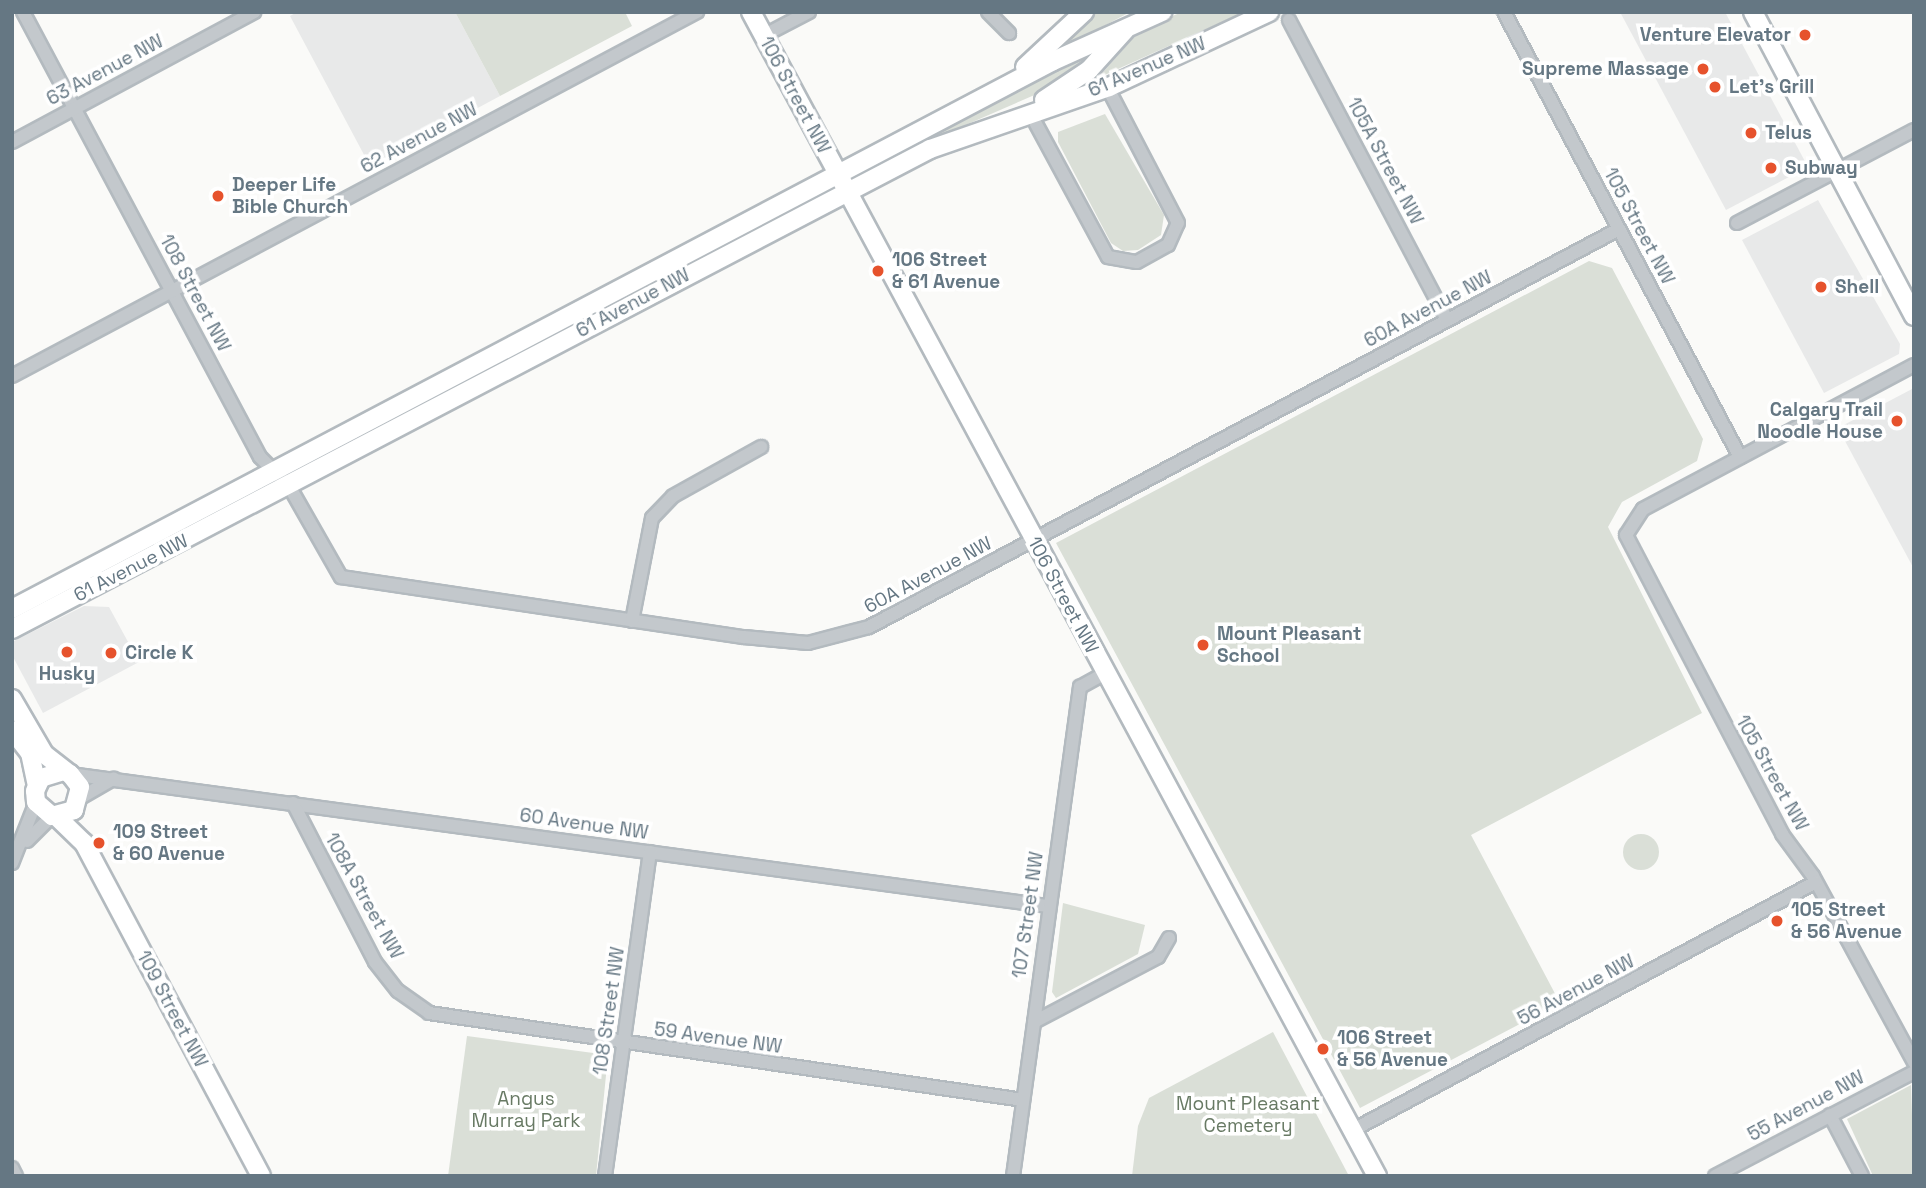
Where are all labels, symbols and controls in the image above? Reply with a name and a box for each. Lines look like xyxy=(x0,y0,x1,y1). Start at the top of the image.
place label: Venture Elevator xyxy=(1640,24,1791,46)
marker: Venture Elevator xyxy=(1797,27,1813,43)
street label: 63 Avenue NW xyxy=(43,30,167,110)
street label: 61 Avenue NW xyxy=(1085,32,1209,102)
street label: 106 Street NW xyxy=(755,33,835,157)
place label: Supreme Massage xyxy=(1522,58,1689,80)
marker: Supreme Massage xyxy=(1695,61,1711,77)
place label: Let's Grill xyxy=(1729,76,1814,98)
marker: Let's Grill xyxy=(1707,79,1723,95)
street label: 105A Street NW xyxy=(1342,94,1428,228)
street label: 62 Avenue NW xyxy=(357,98,481,178)
place label: Telus xyxy=(1765,122,1812,144)
marker: Telus xyxy=(1743,125,1759,141)
place label: Subway xyxy=(1785,157,1858,179)
marker: Subway xyxy=(1763,160,1779,176)
street label: 105 Street NW xyxy=(1599,164,1679,288)
place label: Deeper Life Bible Church xyxy=(232,174,348,218)
marker: Deeper Life Bible Church xyxy=(210,188,226,204)
street label: 108 Street NW xyxy=(155,231,235,355)
place label: 106 Street & 61 Avenue xyxy=(892,249,1000,293)
street label: 61 Avenue NW xyxy=(572,263,694,343)
marker: 106 Street & 61 Avenue xyxy=(870,263,886,279)
street label: 60A Avenue NW xyxy=(1360,266,1496,352)
place label: Shell xyxy=(1835,276,1879,298)
marker: Shell xyxy=(1813,279,1829,295)
place label: Calgary Trail Noodle House xyxy=(1757,399,1883,443)
marker: Calgary Trail Noodle House xyxy=(1889,413,1905,429)
street label: 61 Avenue NW xyxy=(70,529,192,607)
street label: 60A Avenue NW xyxy=(860,532,996,618)
street label: 106 Street NW xyxy=(1023,533,1103,657)
place label: Mount Pleasant School xyxy=(1217,623,1361,667)
marker: Mount Pleasant School xyxy=(1195,637,1211,653)
place label: Circle K xyxy=(125,642,193,664)
marker: Husky xyxy=(59,644,75,660)
marker: Circle K xyxy=(103,645,119,661)
place label: Husky xyxy=(39,663,95,685)
street label: 105 Street NW xyxy=(1731,711,1813,835)
street label: 60 Avenue NW xyxy=(518,804,650,844)
place label: 109 Street & 60 Avenue xyxy=(113,821,225,865)
street label: 108A Street NW xyxy=(320,829,408,963)
marker: 109 Street & 60 Avenue xyxy=(91,835,107,851)
street label: 107 Street NW xyxy=(1008,850,1048,980)
place label: 105 Street & 56 Avenue xyxy=(1791,899,1902,943)
marker: 105 Street & 56 Avenue xyxy=(1769,913,1785,929)
street label: 108 Street NW xyxy=(589,946,629,1076)
street label: 109 Street NW xyxy=(132,947,212,1071)
street label: 56 Avenue NW xyxy=(1514,950,1638,1030)
street label: 59 Avenue NW xyxy=(652,1018,784,1058)
place label: 106 Street & 56 Avenue xyxy=(1337,1027,1448,1071)
marker: 106 Street & 56 Avenue xyxy=(1315,1041,1331,1057)
street label: 55 Avenue NW xyxy=(1744,1066,1868,1146)
park label: Angus Murray Park xyxy=(472,1088,580,1132)
park label: Mount Pleasant Cemetery xyxy=(1176,1093,1320,1137)

